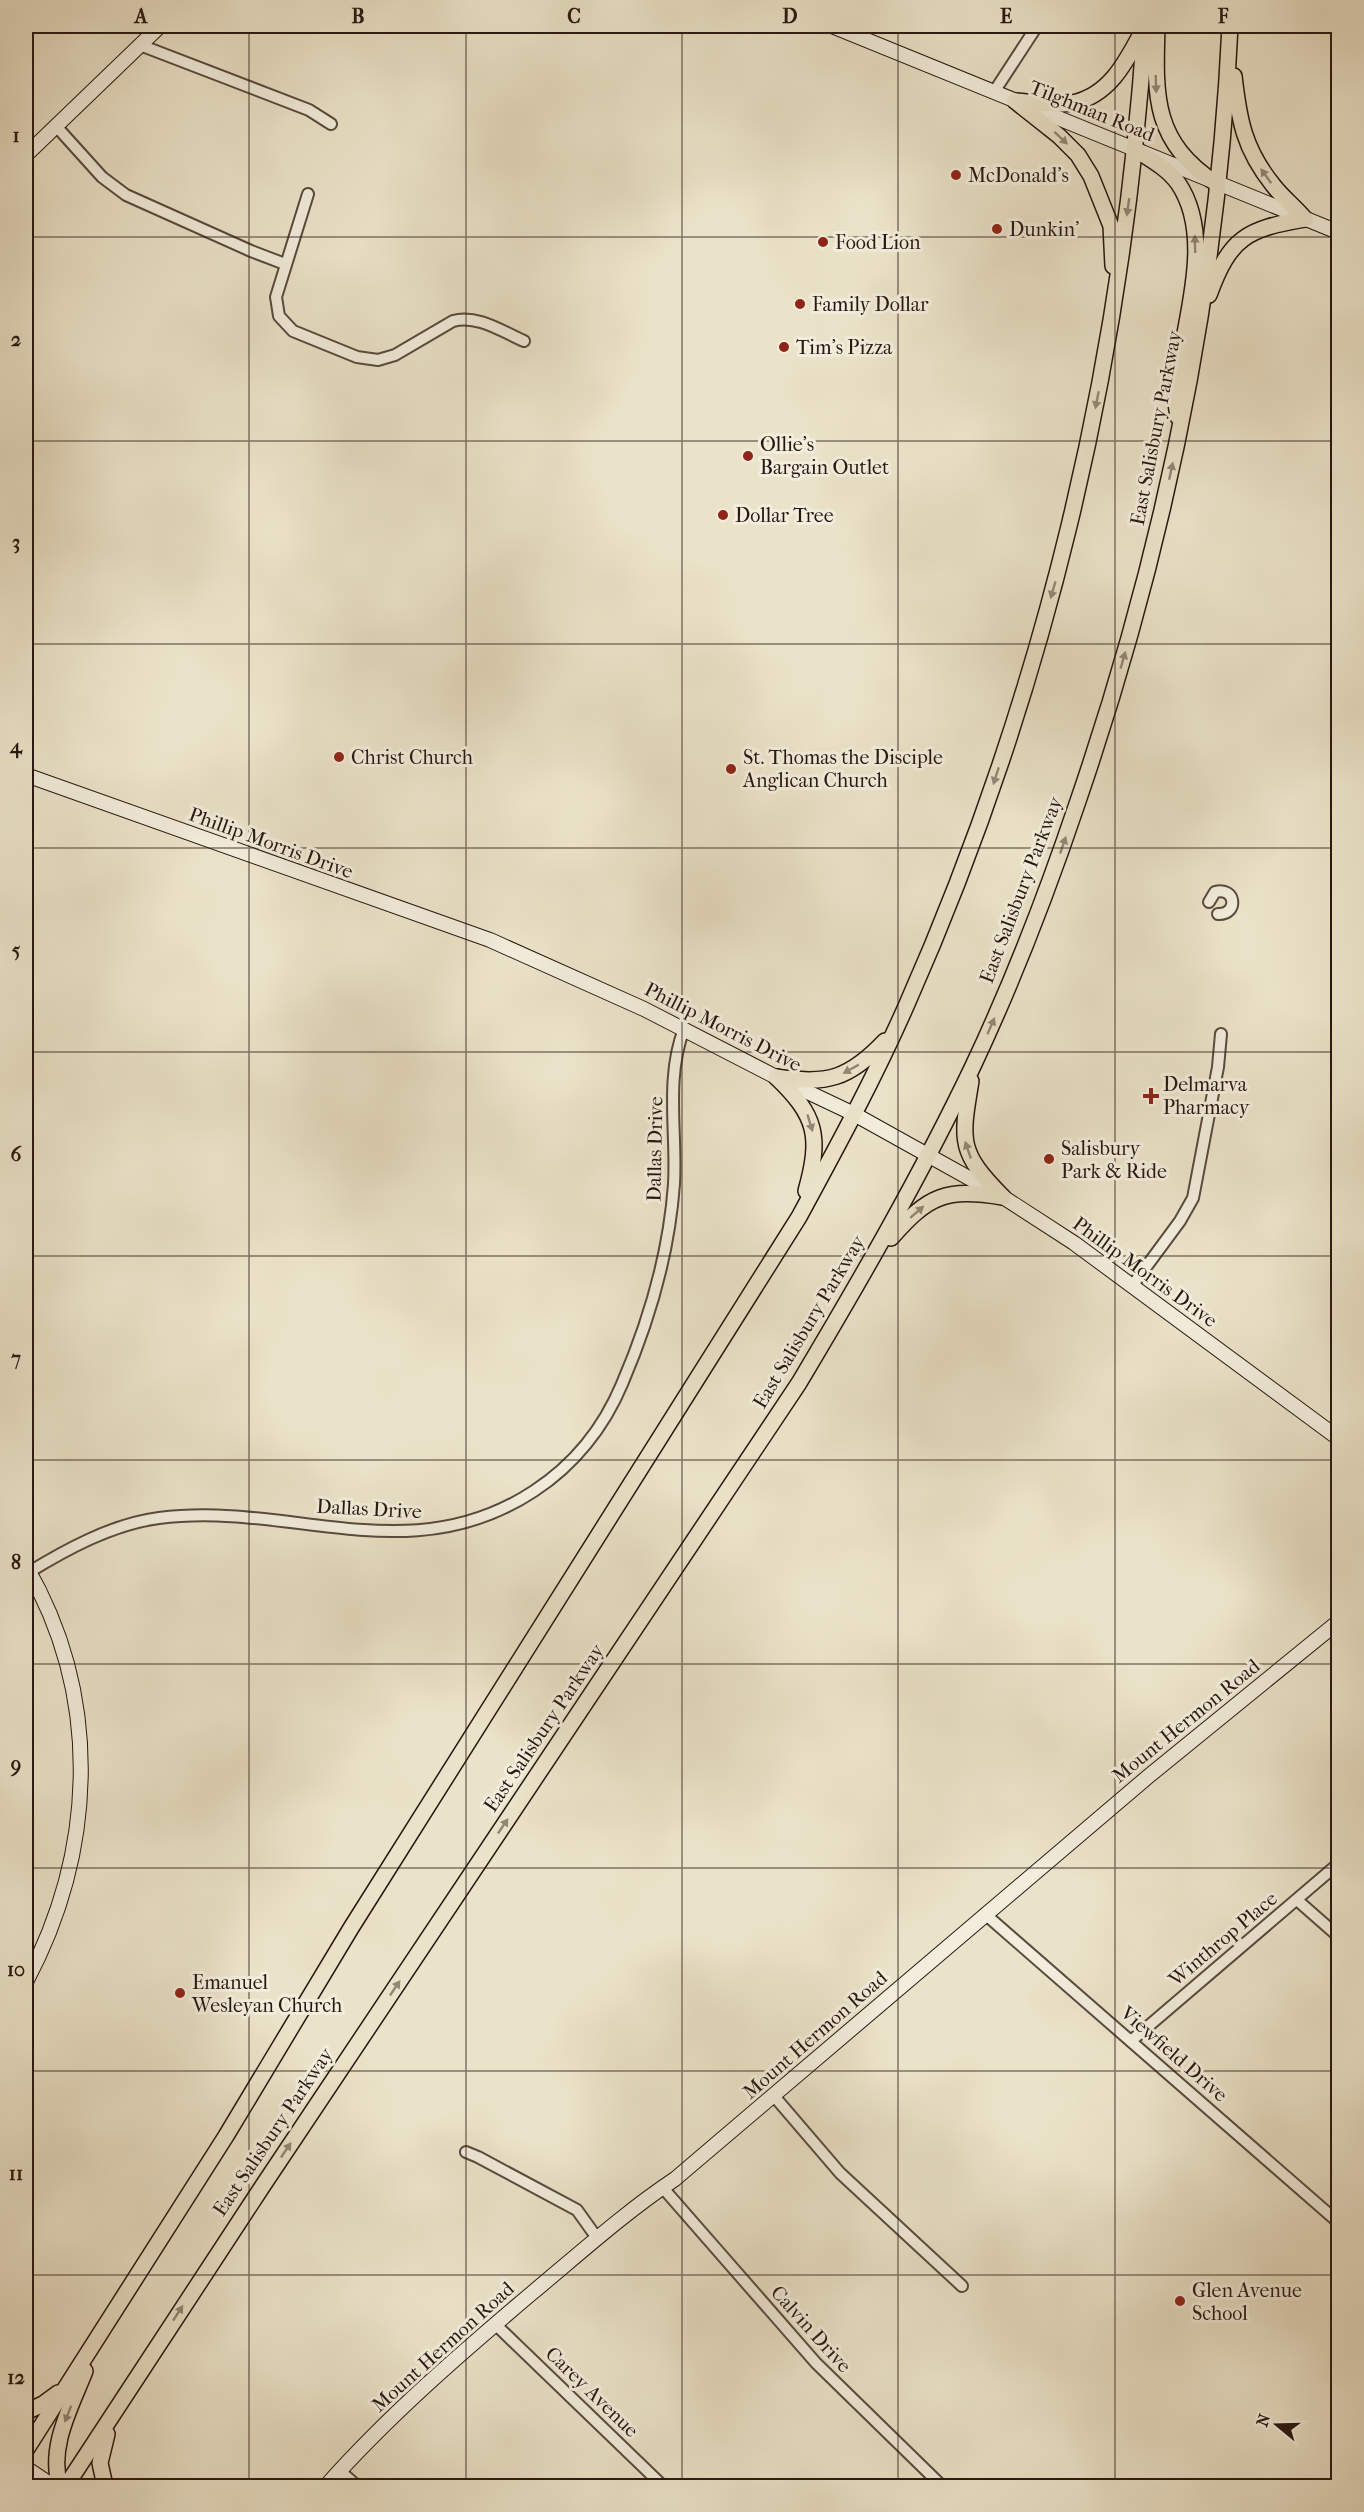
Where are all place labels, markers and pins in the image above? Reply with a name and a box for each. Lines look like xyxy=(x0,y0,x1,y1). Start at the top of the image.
place label: McDonald's xyxy=(968,164,1069,187)
marker: McDonald's xyxy=(949,168,963,182)
place label: Dunkin' xyxy=(1009,218,1079,241)
marker: Dunkin' xyxy=(990,222,1004,236)
place label: Food Lion xyxy=(835,231,921,254)
marker: Food Lion xyxy=(816,235,830,249)
place label: Family Dollar xyxy=(812,293,929,316)
marker: Family Dollar xyxy=(793,297,807,311)
place label: Tim's Pizza xyxy=(796,336,893,359)
marker: Tim's Pizza xyxy=(777,340,791,354)
place label: Ollie's Bargain Outlet xyxy=(760,433,889,479)
marker: Ollie's Bargain Outlet xyxy=(741,449,755,463)
place label: Dollar Tree xyxy=(735,504,834,527)
marker: Dollar Tree xyxy=(716,508,730,522)
place label: Christ Church xyxy=(351,746,474,769)
place label: St. Thomas the Disciple Anglican Church xyxy=(742,746,943,792)
marker: Christ Church xyxy=(332,750,346,764)
marker: St. Thomas the Disciple Anglican Church xyxy=(724,762,738,776)
place label: Delmarva Pharmacy xyxy=(1163,1073,1251,1119)
marker: Delmarva Pharmacy xyxy=(1144,1089,1158,1103)
place label: Salisbury Park & Ride xyxy=(1061,1137,1167,1183)
marker: Salisbury Park & Ride xyxy=(1042,1152,1056,1166)
place label: Emanuel Wesleyan Church xyxy=(191,1971,343,2017)
marker: Emanuel Wesleyan Church xyxy=(173,1986,187,2000)
place label: Glen Avenue School xyxy=(1192,2279,1302,2325)
marker: Glen Avenue School xyxy=(1173,2294,1187,2308)

